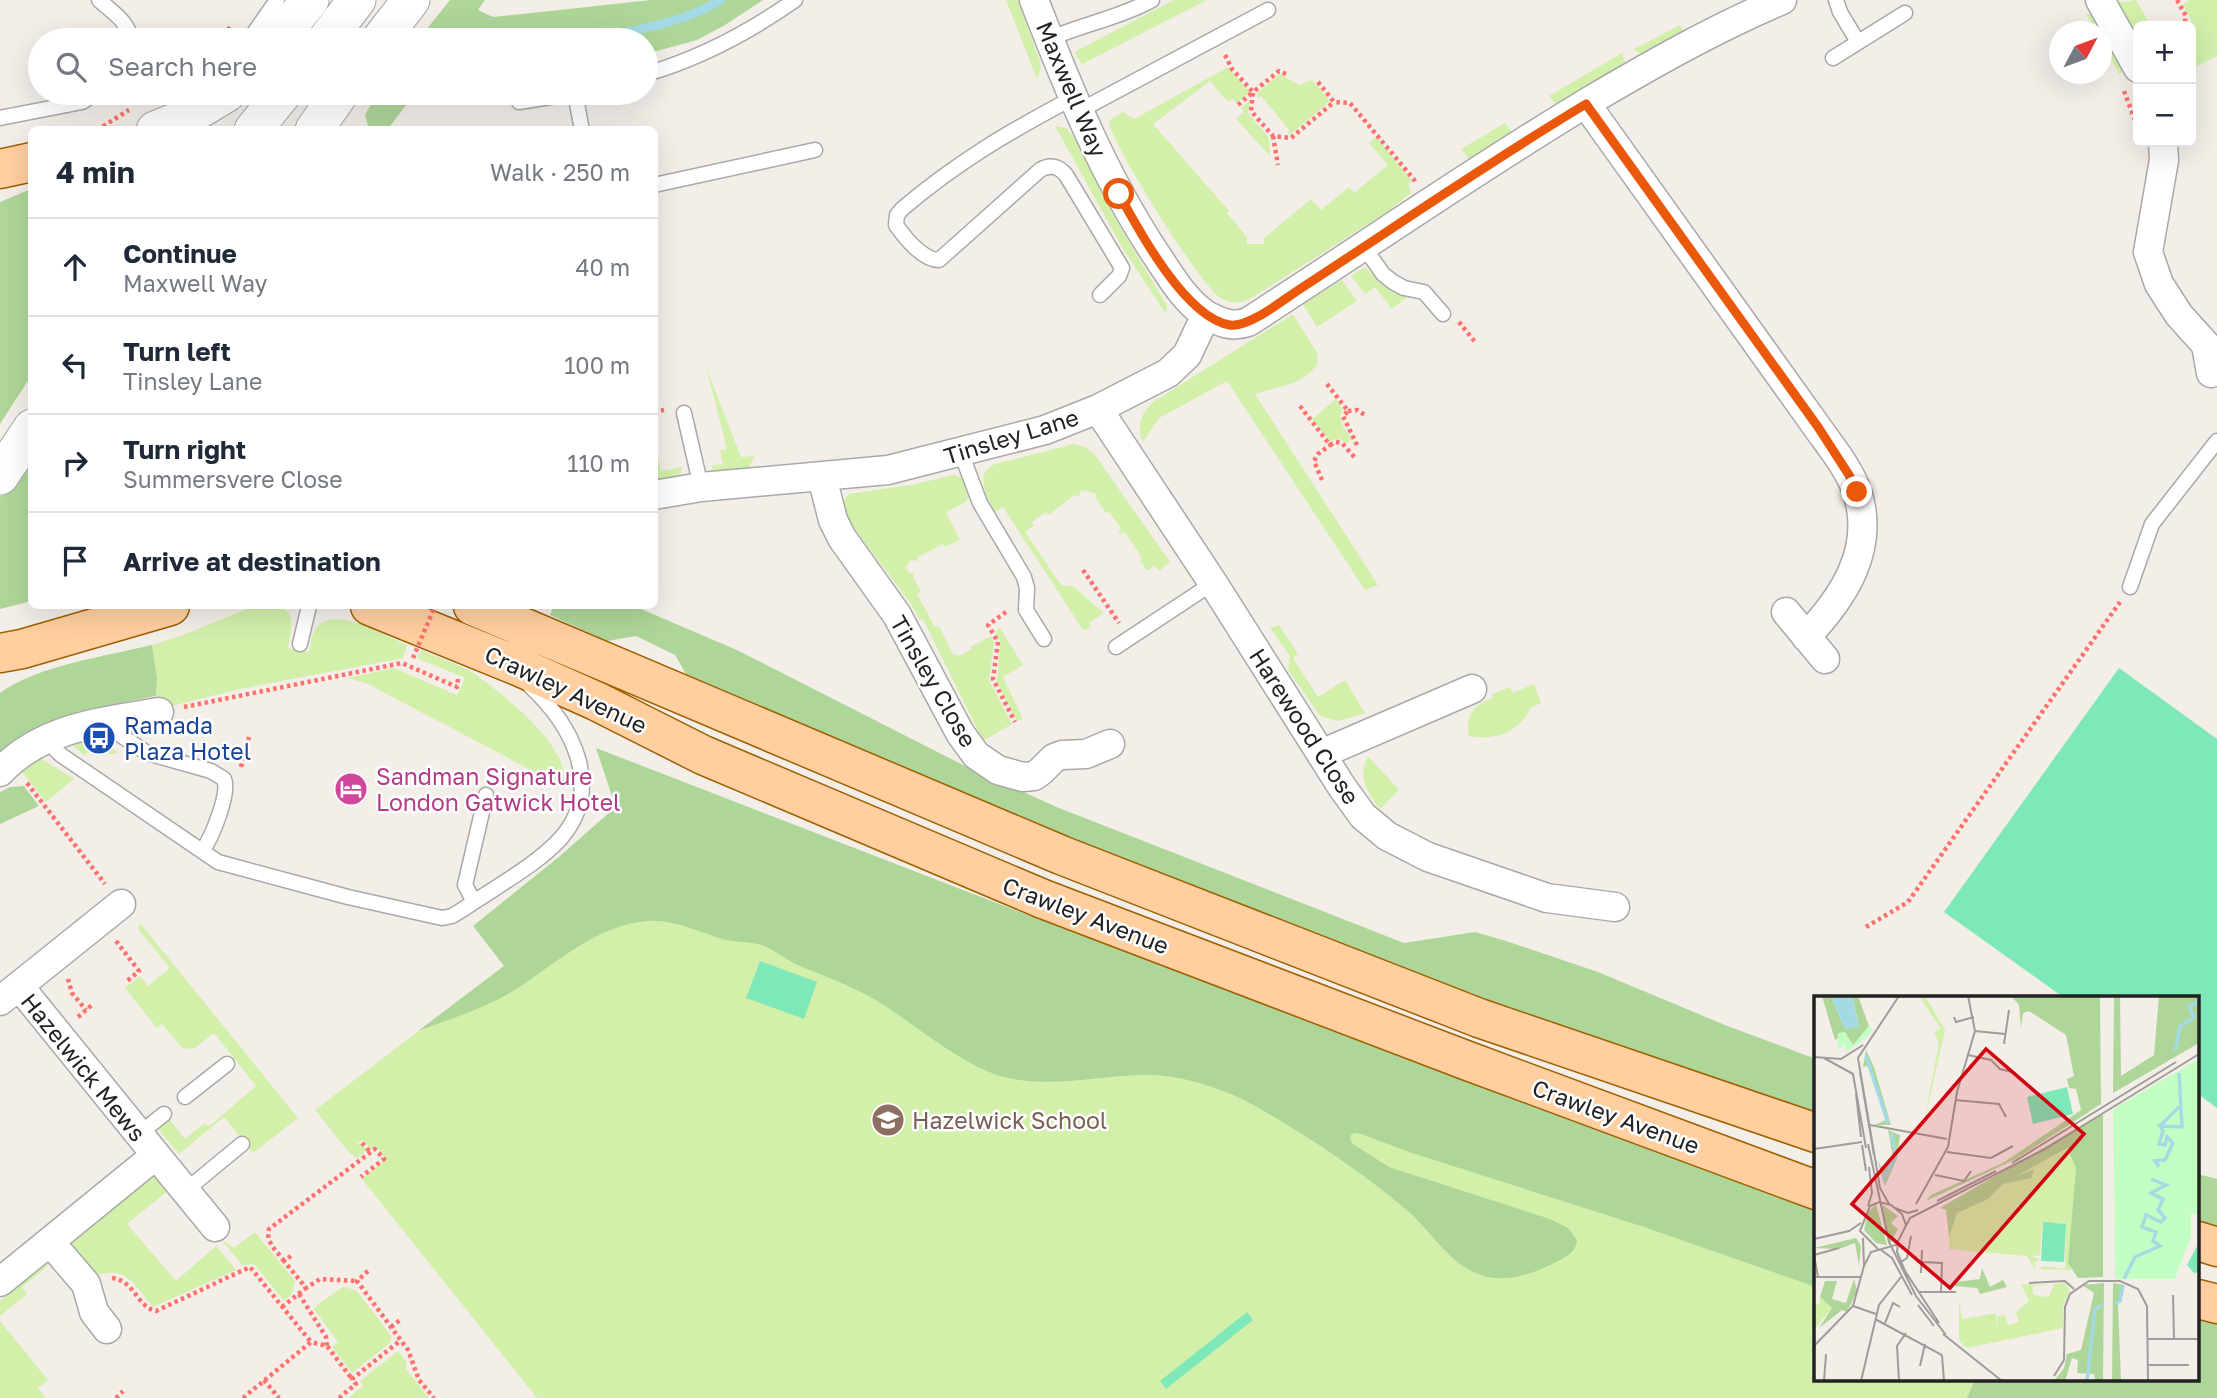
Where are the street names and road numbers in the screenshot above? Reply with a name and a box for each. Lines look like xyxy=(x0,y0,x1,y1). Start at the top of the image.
street label: Maxwell Way xyxy=(1031,17,1113,161)
street label: Tinsley Lane xyxy=(940,402,1082,470)
street label: Tinsley Close xyxy=(885,610,983,752)
street label: Crawley Avenue xyxy=(481,639,651,739)
street label: Harewood Close xyxy=(1244,643,1366,809)
street label: Crawley Avenue xyxy=(999,870,1173,960)
street label: Hazelwick Mews xyxy=(16,987,152,1147)
street label: Crawley Avenue xyxy=(1529,1073,1703,1159)

